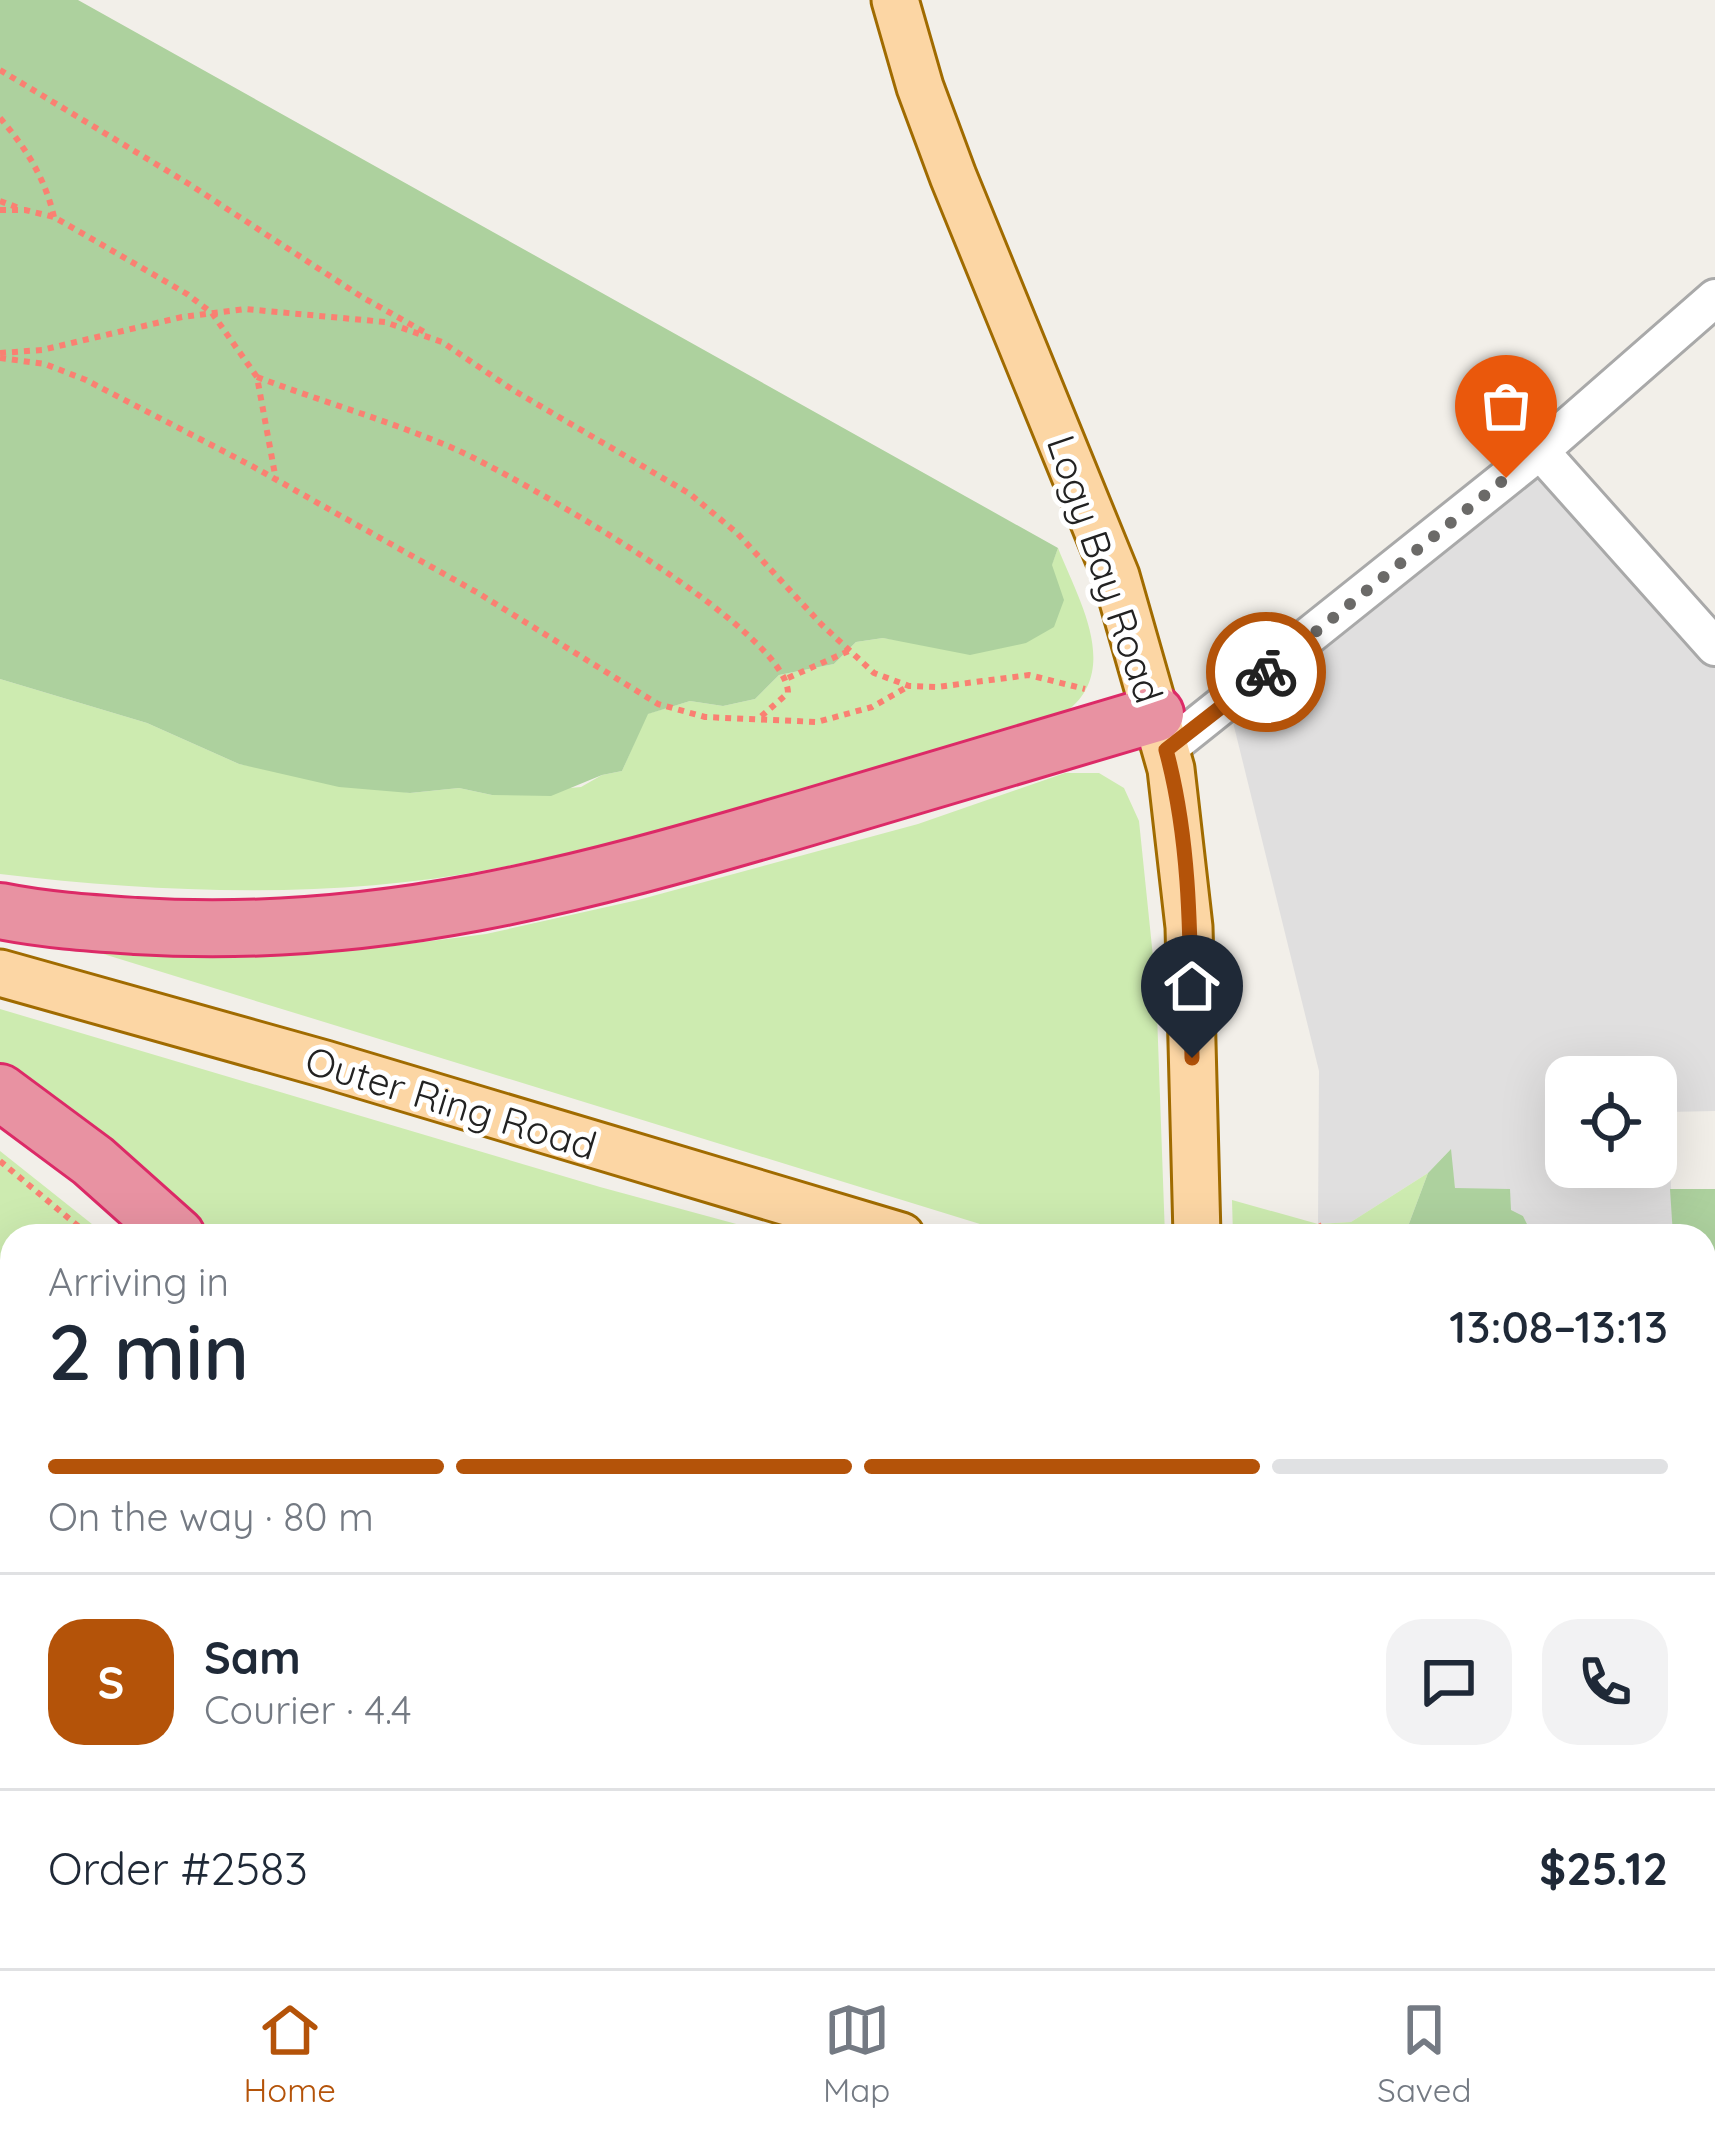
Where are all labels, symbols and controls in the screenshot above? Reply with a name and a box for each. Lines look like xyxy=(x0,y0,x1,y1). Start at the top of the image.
pin xyxy=(1455,355,1557,478)
icon: bag xyxy=(1473,373,1539,439)
street label: Logy Bay Road xyxy=(1037,428,1174,709)
courier xyxy=(1206,612,1326,732)
icon: bike xyxy=(1233,639,1299,705)
pin xyxy=(1141,935,1243,1058)
icon: home xyxy=(1159,953,1225,1019)
street label: Outer Ring Road xyxy=(300,1035,603,1170)
map controls xyxy=(1545,1056,1677,1188)
button: locate xyxy=(1545,1056,1677,1188)
text: Arriving in xyxy=(48,1257,229,1306)
text: 13:08–13:13 xyxy=(1449,1298,1668,1354)
text: 2 min xyxy=(48,1302,249,1400)
text: On the way · 80 m xyxy=(48,1492,374,1541)
button: chat xyxy=(1386,1619,1512,1745)
button: phone xyxy=(1542,1619,1668,1745)
text: Sam xyxy=(204,1629,301,1685)
text: S xyxy=(98,1654,124,1710)
text: Courier · 4.4 xyxy=(204,1685,412,1734)
text: Order #2583 xyxy=(48,1840,308,1896)
text: $25.12 xyxy=(1539,1840,1668,1896)
tab: Home xyxy=(244,1997,336,2110)
tab: Map xyxy=(823,1997,890,2110)
tab: Saved xyxy=(1377,1997,1471,2110)

